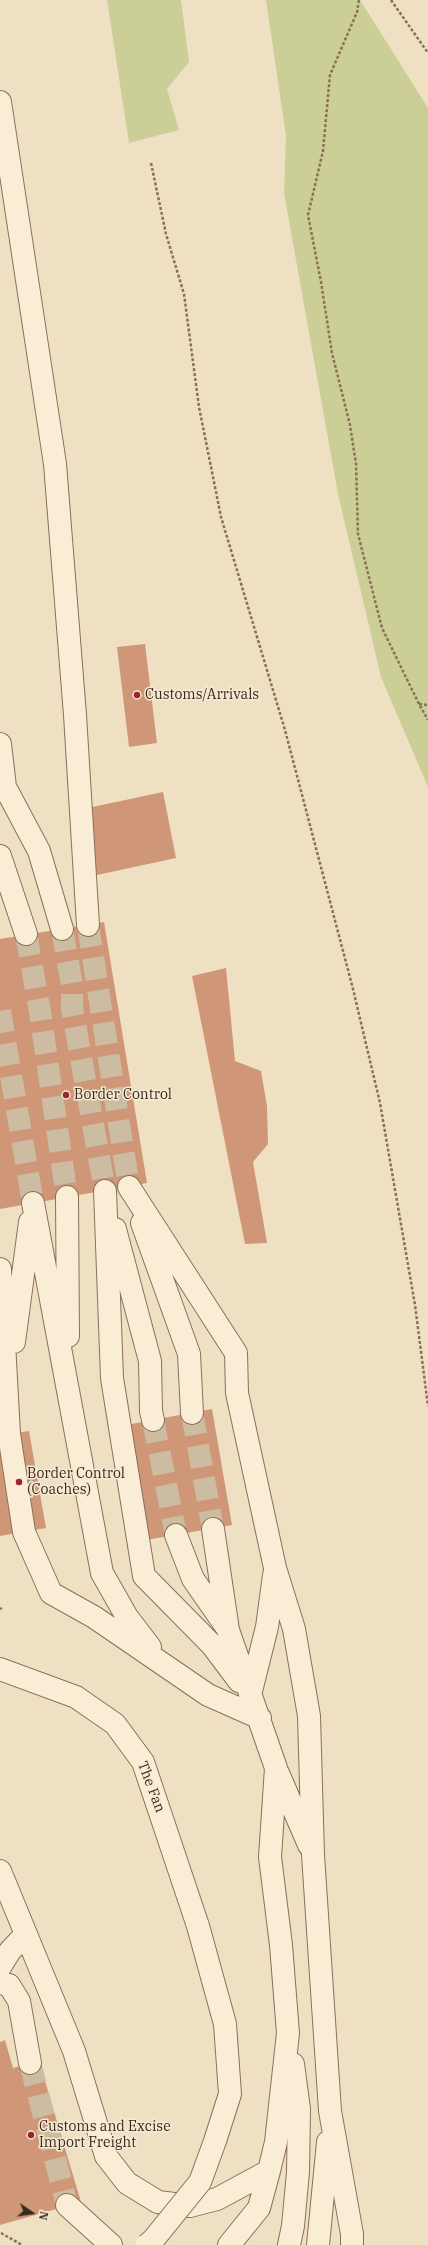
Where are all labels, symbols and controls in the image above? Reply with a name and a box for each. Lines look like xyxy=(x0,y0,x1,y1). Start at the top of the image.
place label: Customs/Arrivals xyxy=(145,687,259,703)
marker: Customs/Arrivals xyxy=(132,690,142,700)
place label: Border Control xyxy=(74,1087,172,1103)
marker: Border Control xyxy=(61,1090,71,1100)
place label: Border Control (Coaches) xyxy=(27,1466,125,1498)
marker: Border Control (Coaches) xyxy=(14,1477,24,1487)
street label: The Fan xyxy=(134,1759,168,1815)
place label: Customs and Excise Import Freight xyxy=(39,2119,171,2152)
marker: Customs and Excise Import Freight xyxy=(26,2130,36,2140)
north arrow xyxy=(12,2193,52,2233)
text: N xyxy=(36,2210,51,2222)

